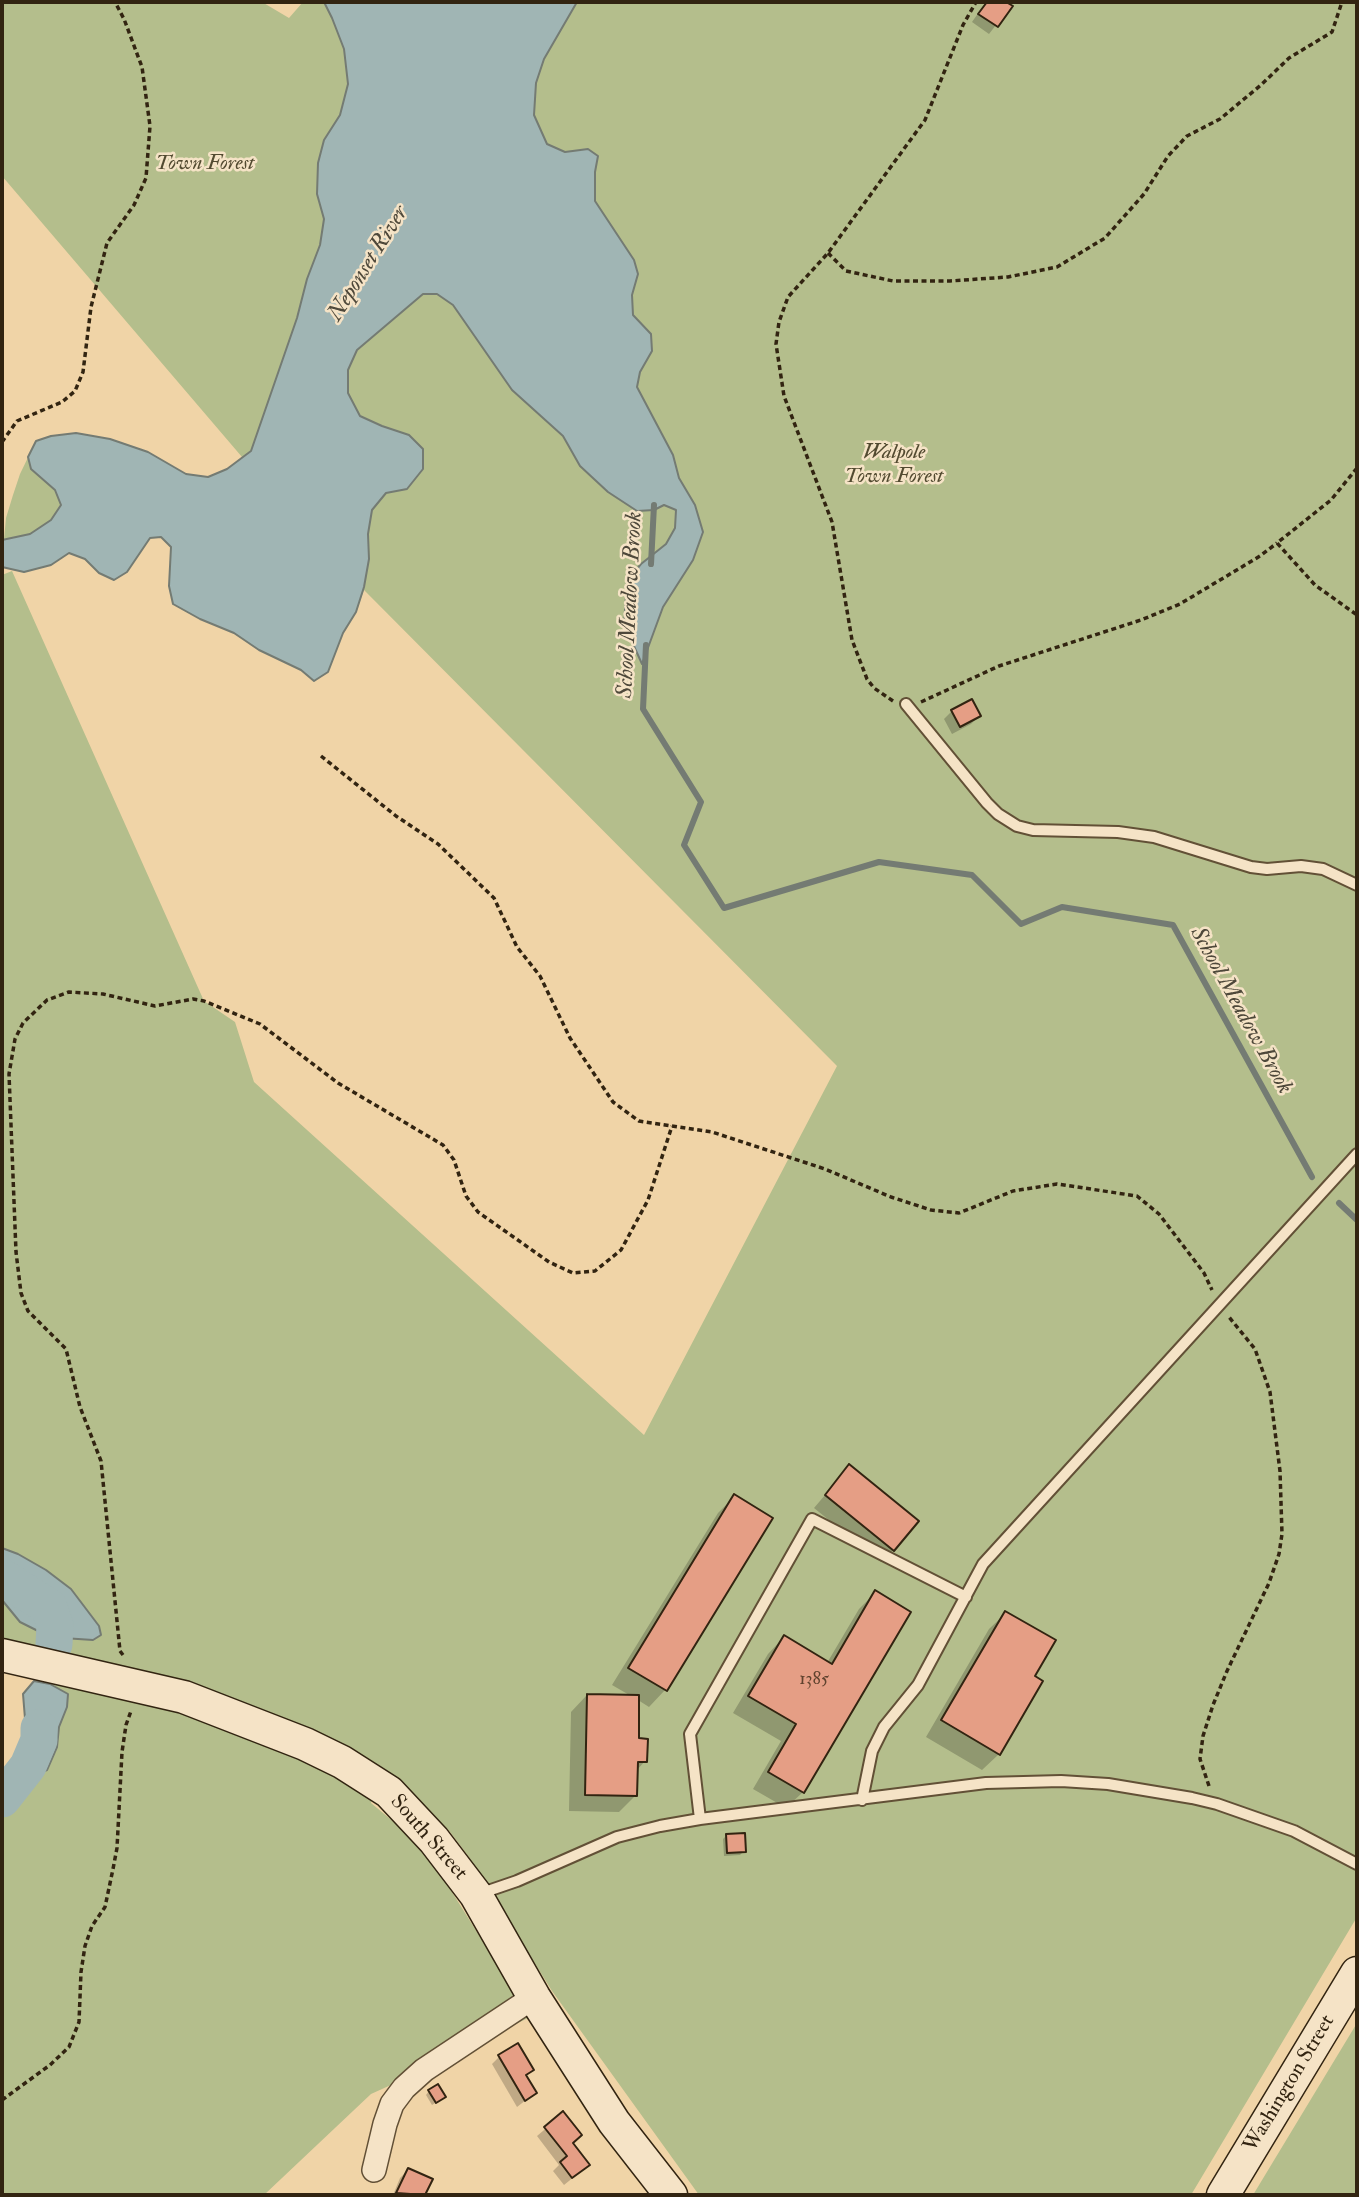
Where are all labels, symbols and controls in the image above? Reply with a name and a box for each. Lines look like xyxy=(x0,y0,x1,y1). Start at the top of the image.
park label: Town Forest xyxy=(156,151,254,177)
water label: Neponset River xyxy=(323,201,415,327)
park label: Walpole Town Forest xyxy=(845,440,943,490)
water label: School Meadow Brook xyxy=(612,511,650,699)
water label: School Meadow Brook xyxy=(1183,923,1297,1099)
house number: 1385 xyxy=(799,1669,829,1691)
street label: South Street xyxy=(384,1790,472,1886)
street label: Washington Street xyxy=(1239,2011,1341,2157)

